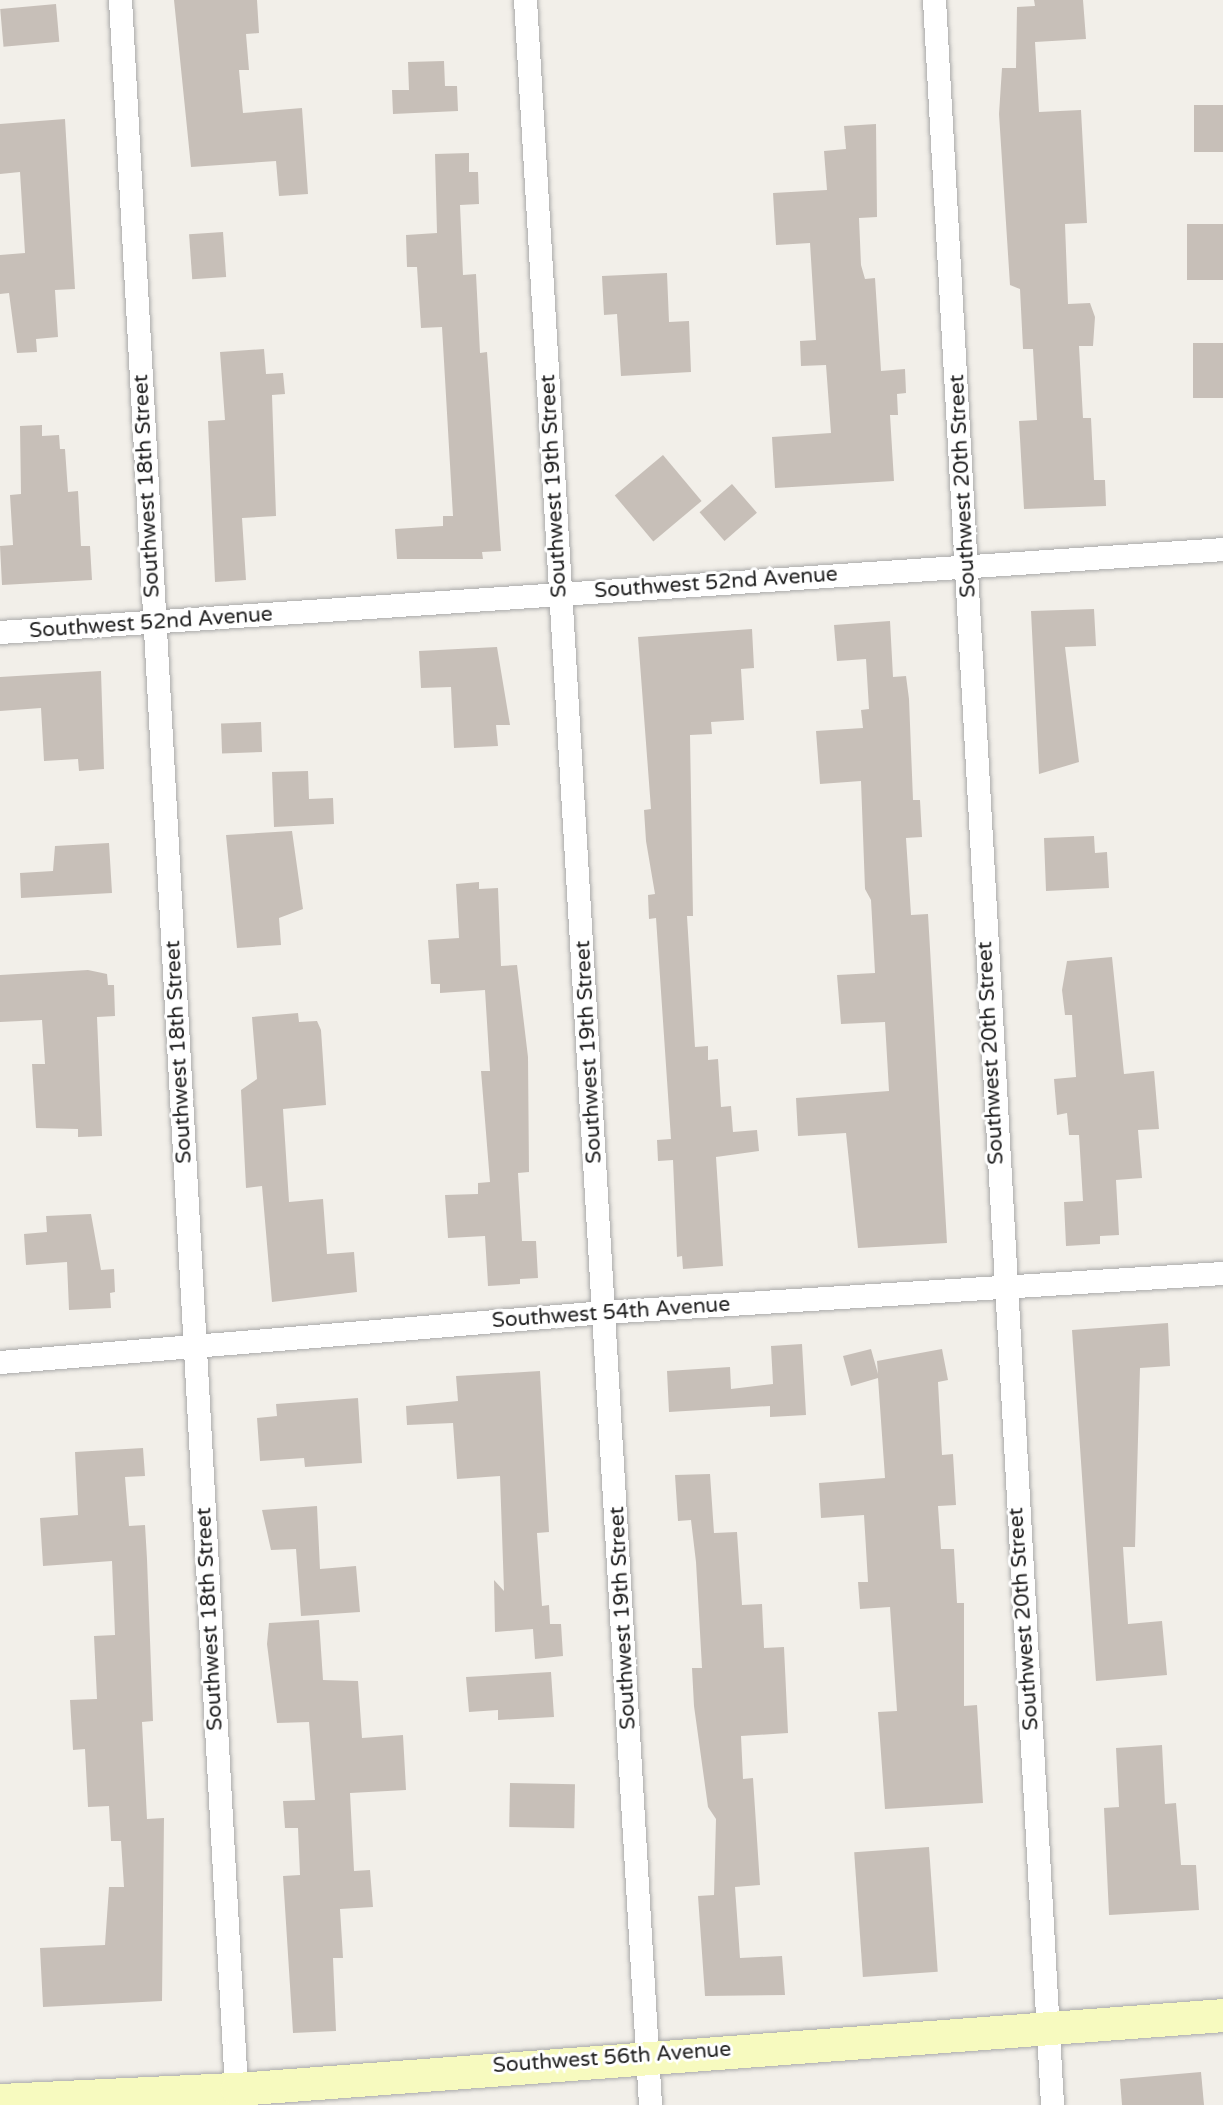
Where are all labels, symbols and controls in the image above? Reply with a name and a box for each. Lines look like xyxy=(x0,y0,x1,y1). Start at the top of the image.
street label: Southwest 18th Street xyxy=(129,374,165,598)
street label: Southwest 19th Street xyxy=(536,374,572,598)
street label: Southwest 20th Street xyxy=(945,374,981,598)
street label: Southwest 52nd Avenue xyxy=(593,562,839,604)
street label: Southwest 52nd Avenue xyxy=(28,602,274,644)
street label: Southwest 18th Street xyxy=(161,940,197,1164)
street label: Southwest 19th Street xyxy=(571,940,607,1164)
street label: Southwest 20th Street xyxy=(973,941,1009,1165)
street label: Southwest 54th Avenue xyxy=(491,1292,731,1334)
street label: Southwest 19th Street xyxy=(605,1506,641,1730)
street label: Southwest 18th Street xyxy=(192,1507,228,1731)
street label: Southwest 20th Street xyxy=(1004,1507,1044,1731)
street label: Southwest 56th Avenue xyxy=(492,2037,732,2079)

